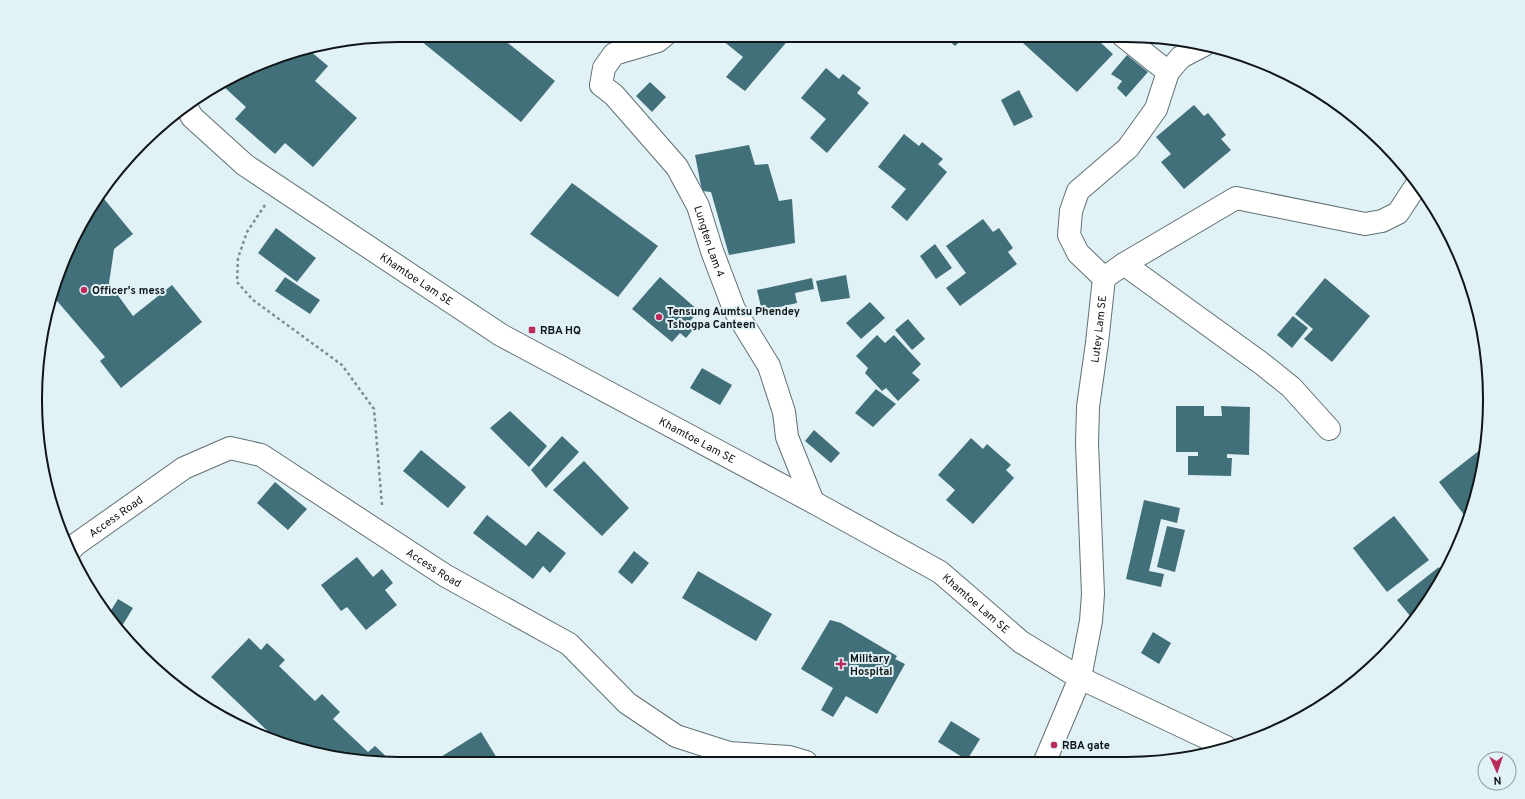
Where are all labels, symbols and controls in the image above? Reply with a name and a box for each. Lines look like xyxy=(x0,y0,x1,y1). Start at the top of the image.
street label: Lungten Lam 4 xyxy=(690,204,727,280)
street label: Khamtoe Lam SE xyxy=(377,251,455,309)
place label: Officer's mess xyxy=(92,284,165,298)
marker: Officer's mess xyxy=(79,285,89,295)
street label: Lutey Lam SE xyxy=(1088,295,1110,364)
place label: Tensung Aumtsu Phendey Tshogpa Canteen xyxy=(667,305,800,332)
marker: Tensung Aumtsu Phendey Tshogpa Canteen xyxy=(654,312,664,322)
place label: RBA HQ xyxy=(540,324,581,338)
marker: RBA HQ xyxy=(527,325,537,335)
street label: Khamtoe Lam SE xyxy=(656,415,737,467)
street label: Access Road xyxy=(87,493,146,541)
street label: Access Road xyxy=(403,546,464,591)
street label: Khamtoe Lam SE xyxy=(939,571,1012,637)
place label: Military Hospital xyxy=(850,652,893,679)
marker: Military Hospital xyxy=(835,658,847,670)
place label: RBA gate xyxy=(1062,739,1110,753)
marker: RBA gate xyxy=(1049,740,1059,750)
north arrow xyxy=(1477,751,1517,791)
text: N xyxy=(1493,773,1502,787)

